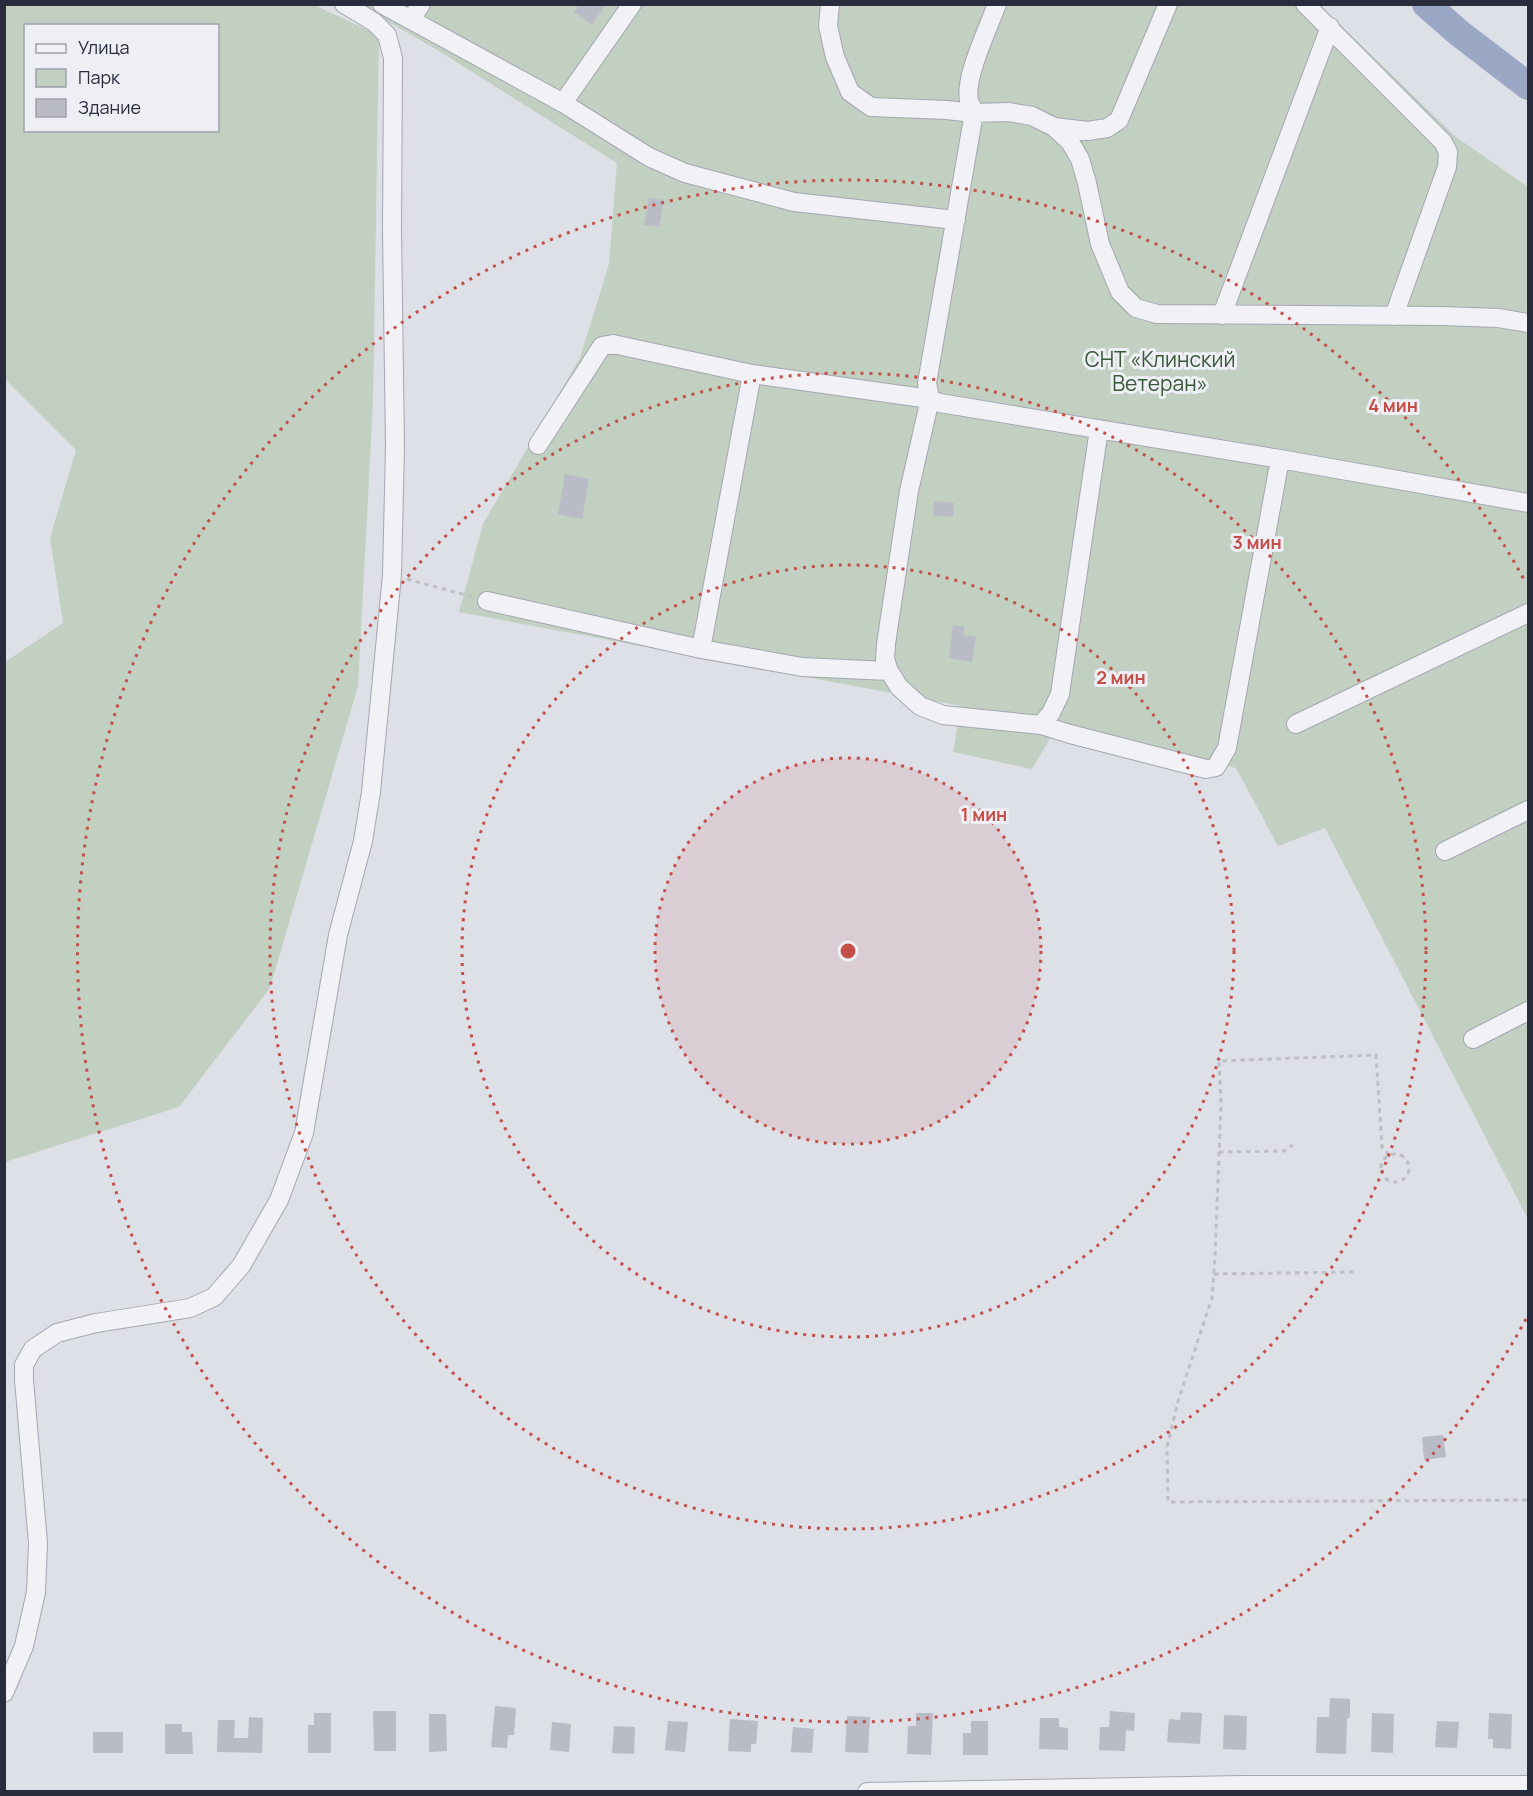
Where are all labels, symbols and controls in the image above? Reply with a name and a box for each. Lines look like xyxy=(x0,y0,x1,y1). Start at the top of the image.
legend xyxy=(24,24,219,132)
text: Улица xyxy=(78,35,130,59)
text: Парк xyxy=(78,65,121,89)
text: Здание xyxy=(78,95,141,119)
park label: СНТ «Клинский Ветеран» xyxy=(1085,345,1235,397)
text: 4 мин xyxy=(1368,393,1418,417)
text: 3 мин xyxy=(1232,530,1282,554)
text: 2 мин xyxy=(1096,665,1146,689)
text: 1 мин xyxy=(961,802,1007,826)
centre of rings xyxy=(838,941,858,961)

